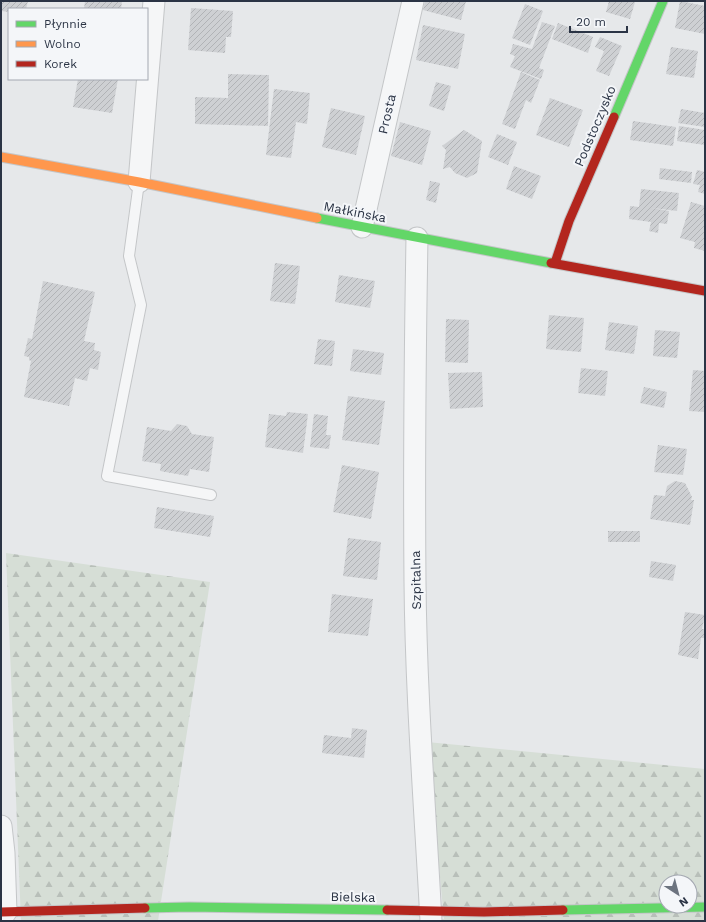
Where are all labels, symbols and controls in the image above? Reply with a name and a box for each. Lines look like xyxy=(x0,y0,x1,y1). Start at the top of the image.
legend xyxy=(8,8,148,80)
scale bar xyxy=(570,8,627,34)
text: 20 m xyxy=(576,15,606,29)
text: Płynnie xyxy=(44,17,87,31)
text: Wolno xyxy=(44,37,81,51)
text: Korek xyxy=(44,57,77,71)
street label: Podstoczysko xyxy=(571,83,619,169)
street label: Prosta xyxy=(375,92,399,135)
street label: Małkińska xyxy=(322,199,388,226)
street label: Szpitalna xyxy=(408,550,424,610)
north arrow xyxy=(658,874,698,914)
street label: Bielska xyxy=(330,889,376,905)
text: N xyxy=(676,894,691,909)

